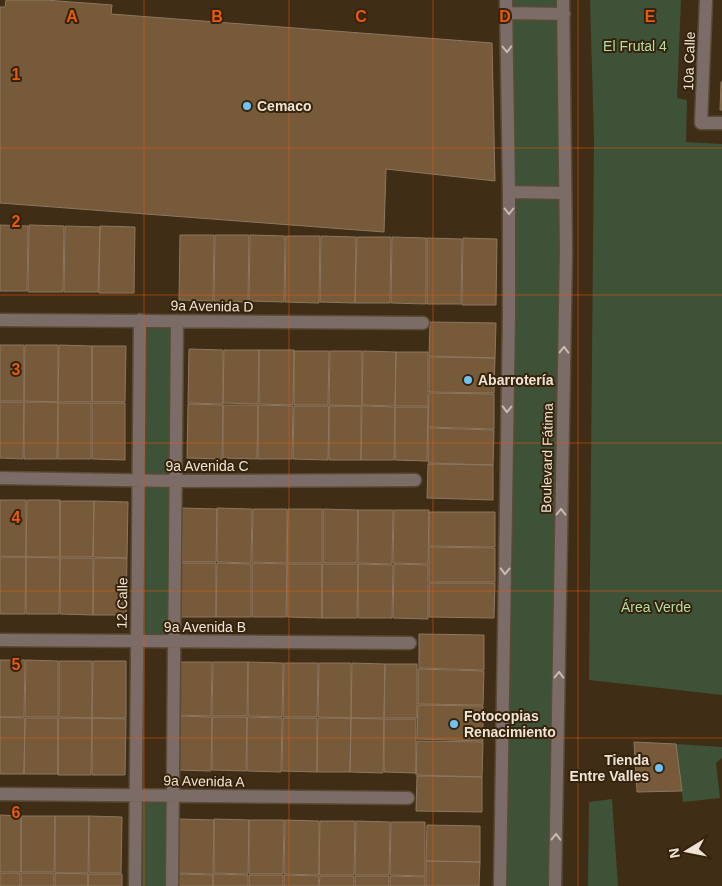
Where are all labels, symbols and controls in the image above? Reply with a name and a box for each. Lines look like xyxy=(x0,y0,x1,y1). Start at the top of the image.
text: A xyxy=(66,8,78,25)
text: B xyxy=(211,8,223,25)
text: C xyxy=(355,8,367,25)
text: D xyxy=(499,8,511,25)
text: E xyxy=(645,8,656,25)
street label: 10a Calle xyxy=(680,31,698,91)
park label: El Frutal 4 xyxy=(603,38,667,54)
one-way arrow xyxy=(502,45,513,53)
text: 1 xyxy=(12,66,21,83)
place label: Cemaco xyxy=(257,98,311,114)
marker: Cemaco xyxy=(241,100,253,112)
one-way arrow xyxy=(504,208,514,215)
text: 2 xyxy=(12,213,21,230)
street label: 9a Avenida D xyxy=(170,297,254,315)
one-way arrow xyxy=(559,346,569,354)
text: 3 xyxy=(12,361,21,378)
place label: Abarrotería xyxy=(478,372,554,388)
marker: Abarrotería xyxy=(462,374,474,386)
street label: Boulevard Fátima xyxy=(538,403,556,513)
one-way arrow xyxy=(502,405,512,413)
street label: 9a Avenida C xyxy=(165,458,249,474)
one-way arrow xyxy=(556,508,566,516)
text: 4 xyxy=(12,509,21,526)
one-way arrow xyxy=(500,568,510,575)
street label: 12 Calle xyxy=(114,577,130,629)
park label: Área Verde xyxy=(621,599,691,615)
street label: 9a Avenida B xyxy=(164,619,246,635)
text: 5 xyxy=(12,656,21,673)
one-way arrow xyxy=(554,671,564,678)
place label: Fotocopias Renacimiento xyxy=(464,708,556,740)
marker: Fotocopias Renacimiento xyxy=(448,718,460,730)
place label: Tienda Entre Valles xyxy=(570,752,649,784)
marker: Tienda Entre Valles xyxy=(653,762,665,774)
street label: 9a Avenida A xyxy=(163,772,246,790)
text: 6 xyxy=(12,804,21,821)
north arrow xyxy=(662,826,712,876)
one-way arrow xyxy=(551,833,561,841)
text: N xyxy=(665,847,683,860)

